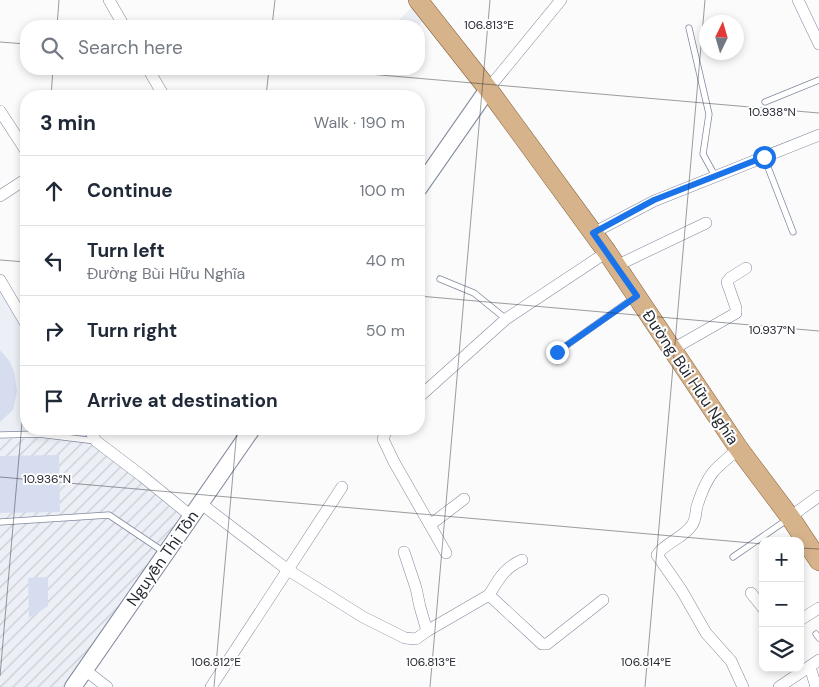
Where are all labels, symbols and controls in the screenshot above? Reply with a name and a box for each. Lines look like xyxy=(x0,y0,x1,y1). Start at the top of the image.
north arrow xyxy=(699,15,744,60)
text: 106.813°E xyxy=(464,17,514,33)
search box xyxy=(20,20,425,75)
icon: search xyxy=(38,34,66,62)
text: Search here xyxy=(78,35,183,60)
text: 10.938°N xyxy=(748,104,796,120)
text: 3 min xyxy=(40,109,96,137)
text: Walk · 190 m xyxy=(314,112,405,133)
route start xyxy=(753,146,776,169)
icon: ahead xyxy=(40,177,68,205)
text: Continue xyxy=(87,178,173,203)
text: 100 m xyxy=(360,180,405,201)
text: Turn left xyxy=(87,238,165,263)
icon: left xyxy=(40,247,68,275)
text: 40 m xyxy=(366,250,405,271)
text: Đường Bùi Hữu Nghĩa xyxy=(87,263,245,284)
street label: Đường Bùi Hữu Nghĩa xyxy=(638,306,744,449)
icon: right xyxy=(40,317,68,345)
text: Turn right xyxy=(87,318,177,343)
text: 50 m xyxy=(366,320,405,341)
text: 10.937°N xyxy=(749,322,795,338)
route end xyxy=(546,341,569,364)
icon: arrive xyxy=(40,387,68,415)
text: Arrive at destination xyxy=(87,388,278,413)
text: 10.936°N xyxy=(23,471,71,487)
street label: Nguyễn Thị Tồn xyxy=(122,506,203,610)
map controls xyxy=(759,537,804,672)
button: + xyxy=(759,537,804,582)
button: − xyxy=(759,582,804,627)
button: layers xyxy=(759,627,804,672)
text: 106.812°E xyxy=(191,654,241,670)
text: 106.813°E xyxy=(406,654,456,670)
text: 106.814°E xyxy=(621,654,671,670)

